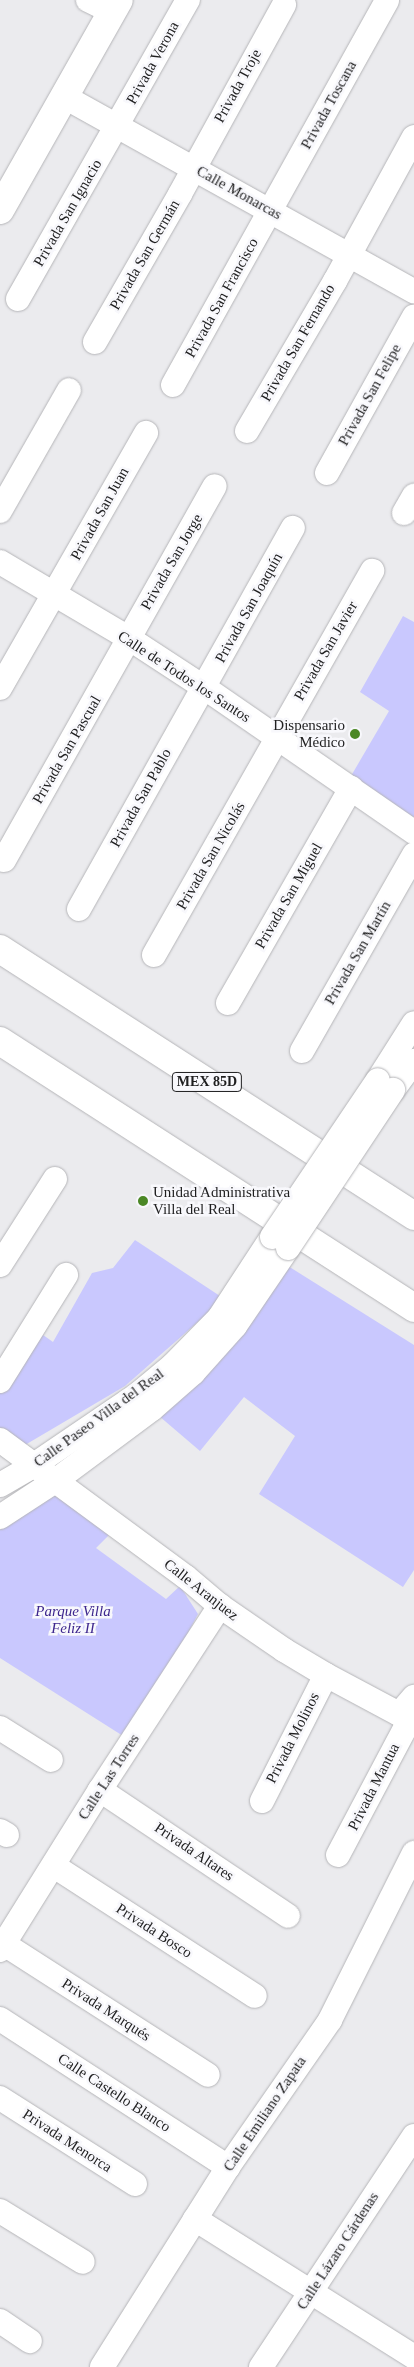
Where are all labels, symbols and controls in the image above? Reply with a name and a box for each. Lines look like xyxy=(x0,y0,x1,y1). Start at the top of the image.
street label: Privada Verona xyxy=(123,18,183,108)
street label: Privada Troje xyxy=(210,46,266,126)
street label: Privada Toscana xyxy=(297,58,361,152)
street label: Privada San Ignacio xyxy=(30,156,106,270)
street label: Calle Monarcas xyxy=(193,162,285,224)
street label: Privada San Germán xyxy=(106,197,184,313)
street label: Privada San Francisco xyxy=(182,235,262,361)
street label: Privada San Fernando xyxy=(257,281,339,405)
street label: Privada San Felipe xyxy=(335,341,405,449)
street label: Privada San Juan xyxy=(67,464,133,564)
street label: Privada San Jorge xyxy=(137,511,207,613)
street label: Privada San Joaquín xyxy=(211,550,287,666)
street label: Privada San Javier xyxy=(290,598,362,704)
street label: Calle de Todos los Santos xyxy=(114,627,254,727)
street label: Privada San Pascual xyxy=(29,693,105,807)
place label: Dispensario Médico xyxy=(273,716,345,751)
marker: Dispensario Médico xyxy=(349,728,361,740)
street label: Privada San Pablo xyxy=(106,746,176,850)
street label: Privada San Nicolás xyxy=(173,799,249,913)
street label: Privada San Miguel xyxy=(251,840,327,952)
street label: Privada San Martín xyxy=(321,898,395,1008)
road number: MEX 85D xyxy=(171,1070,243,1094)
place label: Unidad Administrativa Villa del Real xyxy=(153,1183,291,1218)
marker: Unidad Administrativa Villa del Real xyxy=(137,1195,149,1207)
street label: Calle Paseo Villa del Real xyxy=(30,1365,168,1471)
street label: Calle Aranjuez xyxy=(160,1555,242,1625)
park label: Parque Villa Feliz II xyxy=(35,1602,111,1637)
street label: Privada Molinos xyxy=(262,1690,324,1786)
street label: Calle Las Torres xyxy=(75,1731,143,1823)
street label: Privada Mantua xyxy=(344,1740,404,1834)
street label: Privada Altares xyxy=(150,1819,238,1885)
street label: Privada Bosco xyxy=(113,1900,195,1962)
street label: Privada Marqués xyxy=(58,1975,154,2045)
street label: Calle Castello Blanco xyxy=(54,2050,174,2136)
street label: Calle Emiliano Zapata xyxy=(220,2053,310,2175)
street label: Privada Menorca xyxy=(19,2105,115,2177)
street label: Calle Lázaro Cárdenas xyxy=(293,2189,383,2313)

